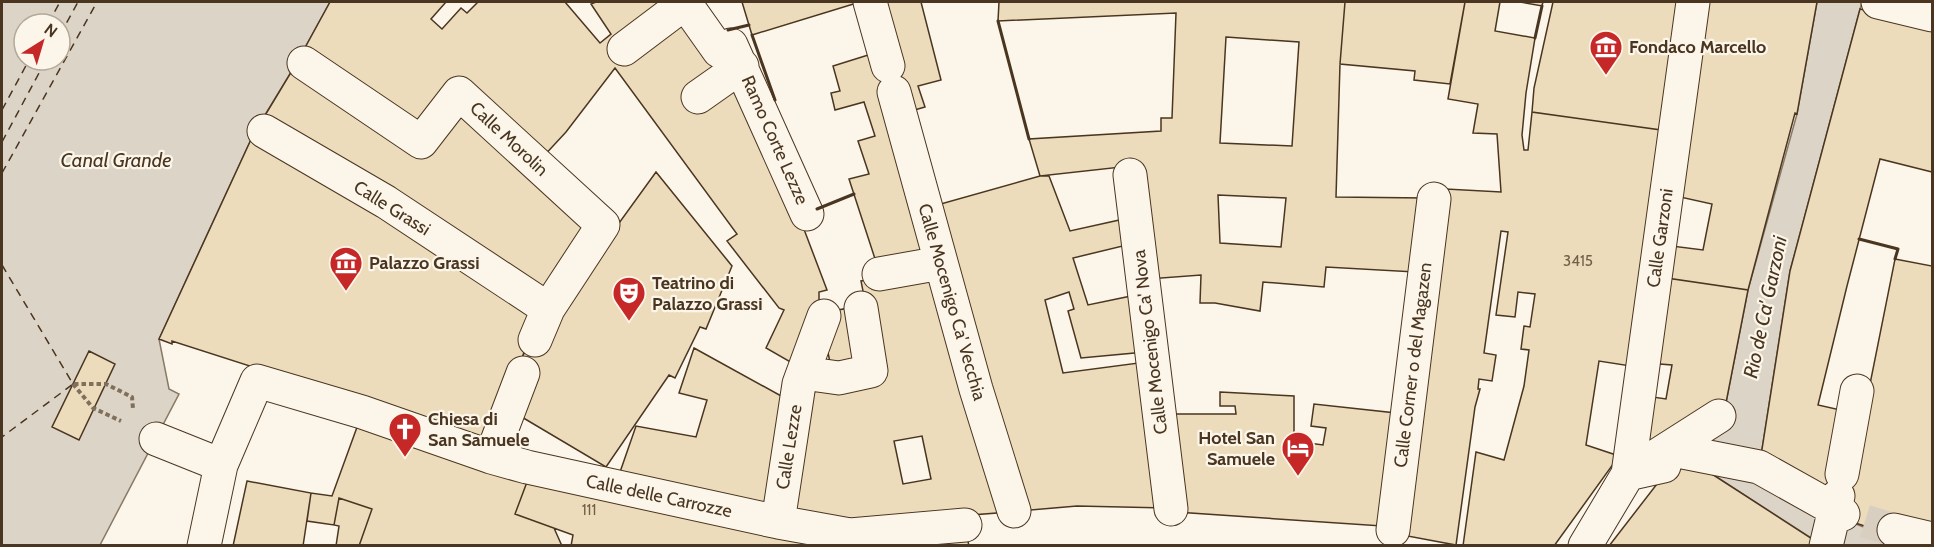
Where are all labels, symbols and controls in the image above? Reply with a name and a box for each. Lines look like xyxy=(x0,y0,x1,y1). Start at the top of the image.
north arrow xyxy=(12,12,72,72)
text: N xyxy=(40,19,61,41)
museum icon: Fondaco Marcello xyxy=(1588,29,1624,76)
place label: Fondaco Marcello xyxy=(1629,36,1766,58)
street label: Ramo Corte Lezze xyxy=(737,72,813,208)
street label: Calle Morolin xyxy=(465,97,553,181)
water label: Canal Grande xyxy=(61,148,171,172)
street label: Calle Grassi xyxy=(350,176,434,240)
street label: Calle Garzoni xyxy=(1642,187,1678,289)
street label: Calle Mocenigo Ca' Vecchia xyxy=(913,201,991,403)
water label: Rio de Ca' Garzoni xyxy=(1738,233,1792,380)
museum icon: Palazzo Grassi xyxy=(328,245,364,292)
street label: Calle Mocenigo Ca' Nova xyxy=(1128,248,1172,436)
place label: Palazzo Grassi xyxy=(369,252,480,274)
house number: 3415 xyxy=(1563,252,1593,270)
street label: Calle Corner o del Magazen xyxy=(1389,261,1437,469)
place label: Teatrino di Palazzo Grassi xyxy=(652,272,763,315)
theatre icon: Teatrino di Palazzo Grassi xyxy=(611,275,647,322)
street label: Calle Lezze xyxy=(771,403,807,491)
place label: Chiesa di San Samuele xyxy=(428,408,530,451)
church icon: Chiesa di San Samuele xyxy=(387,411,423,458)
place label: Hotel San Samuele xyxy=(1198,427,1275,470)
hotel icon: Hotel San Samuele xyxy=(1280,430,1316,477)
street label: Calle delle Carrozze xyxy=(584,470,734,522)
house number: 111 xyxy=(582,501,596,519)

